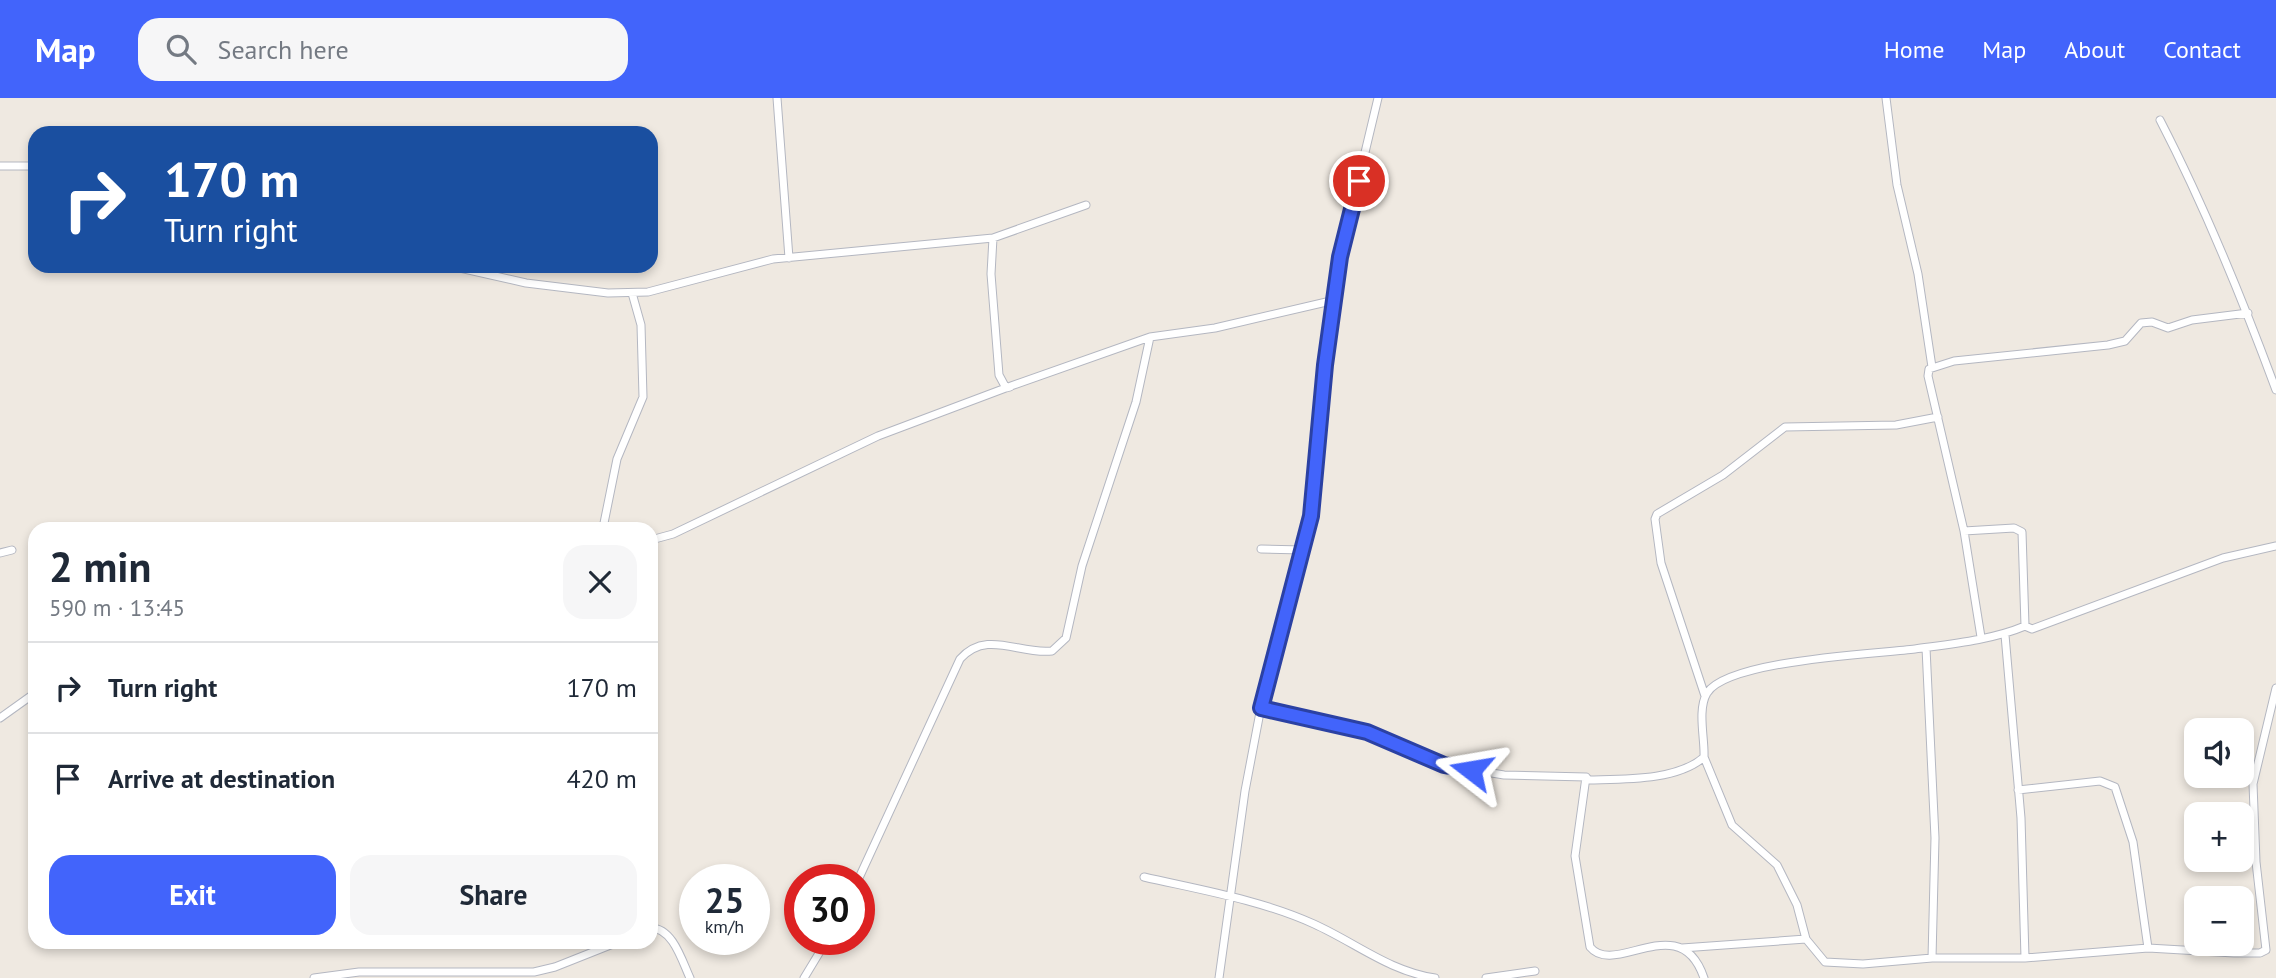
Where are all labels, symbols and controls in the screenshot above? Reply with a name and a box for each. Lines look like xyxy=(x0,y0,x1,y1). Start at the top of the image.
search box xyxy=(138,18,628,81)
text: Map xyxy=(35,28,96,71)
icon: search xyxy=(162,30,200,68)
text: Search here xyxy=(218,33,349,66)
text: Home xyxy=(1884,34,1944,65)
text: Map xyxy=(1982,34,2026,65)
text: About xyxy=(2064,34,2125,65)
text: Contact xyxy=(2163,34,2241,65)
text: 170 m xyxy=(164,147,299,211)
pin xyxy=(1329,151,1389,211)
icon: right xyxy=(49,154,140,245)
icon: arrive xyxy=(1340,162,1378,200)
text: Turn right xyxy=(164,209,298,251)
text: 2 min xyxy=(49,539,151,594)
button: close xyxy=(563,545,637,619)
text: 590 m · 13:45 xyxy=(49,593,185,622)
icon: right xyxy=(49,669,87,707)
text: Turn right xyxy=(108,671,217,704)
text: 170 m xyxy=(566,671,637,704)
map controls xyxy=(2184,718,2254,956)
button: sound xyxy=(2184,718,2254,788)
position arrow xyxy=(1434,733,1508,807)
icon: arrive xyxy=(49,760,87,798)
text: Arrive at destination xyxy=(108,762,335,795)
text: 420 m xyxy=(566,762,637,795)
button: + xyxy=(2184,802,2254,872)
button: Exit xyxy=(49,855,336,935)
button: Share xyxy=(350,855,637,935)
speed limit sign: 30 xyxy=(784,864,875,955)
text: 25 xyxy=(705,877,744,923)
button: − xyxy=(2184,886,2254,956)
text: km/h xyxy=(705,915,744,938)

